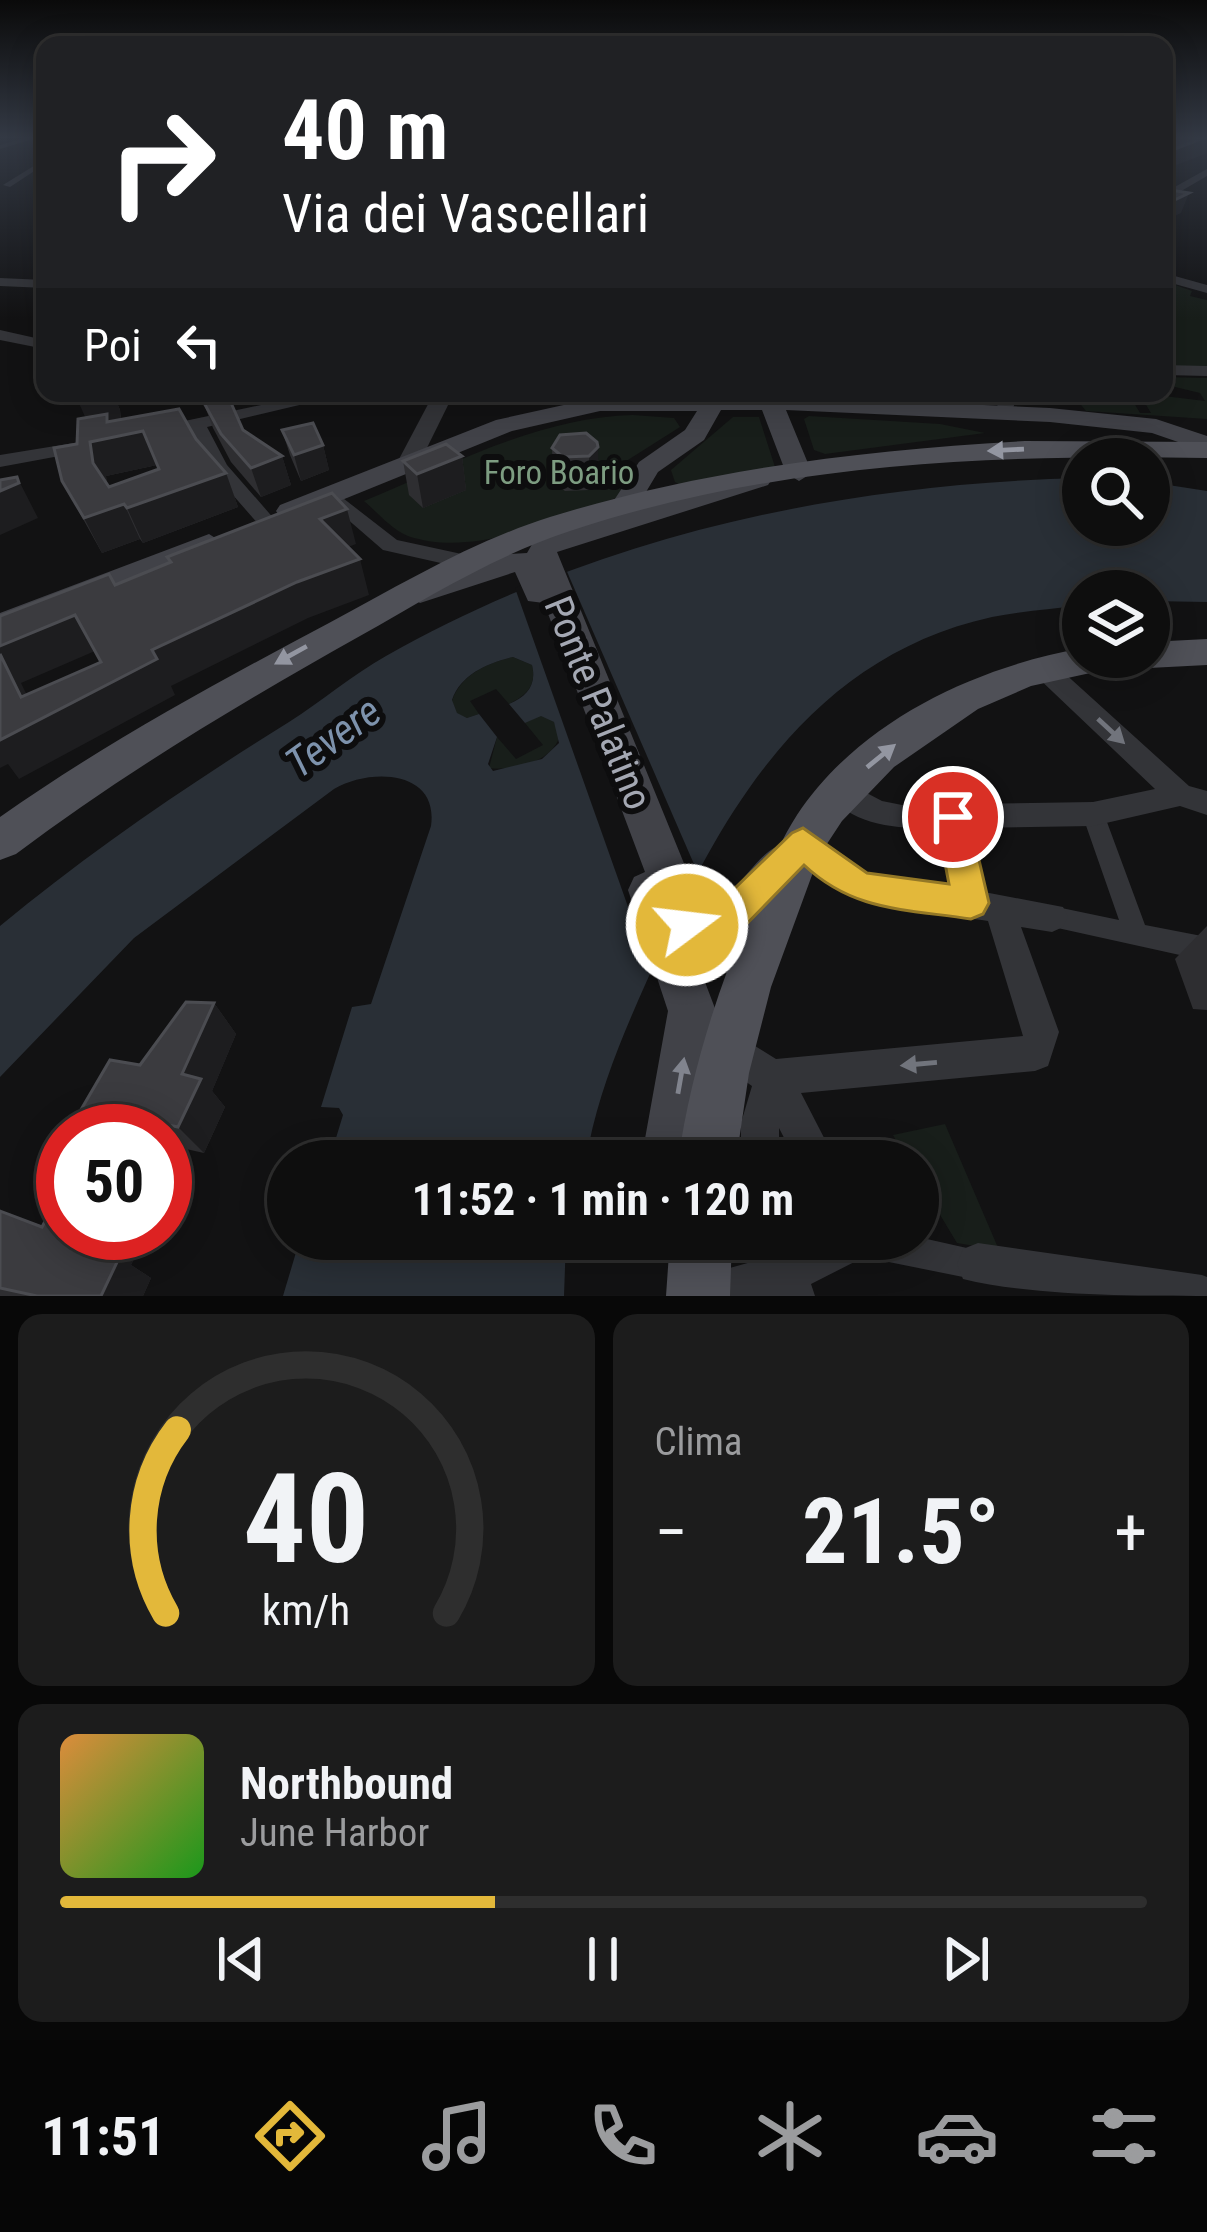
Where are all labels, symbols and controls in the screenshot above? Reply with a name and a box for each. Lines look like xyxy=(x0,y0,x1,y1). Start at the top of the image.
text: 40 m xyxy=(282,81,449,180)
icon: right xyxy=(84,84,240,240)
text: Via dei Vascellari xyxy=(282,182,649,245)
icon: left xyxy=(166,312,232,378)
text: Poi xyxy=(84,319,142,372)
map controls xyxy=(1062,438,1170,678)
button: search xyxy=(1062,438,1170,546)
one-way arrow xyxy=(986,441,1024,460)
park label: Foro Boario xyxy=(484,453,634,492)
button: layers xyxy=(1062,570,1170,678)
street label: Ponte Palatino xyxy=(534,590,662,816)
one-way arrow xyxy=(274,644,308,665)
water label: Tevere xyxy=(276,686,390,788)
one-way arrow xyxy=(1097,717,1126,745)
one-way arrow xyxy=(865,744,896,769)
pin xyxy=(902,766,1004,868)
icon: arrive xyxy=(920,784,986,850)
position arrow xyxy=(624,862,750,988)
one-way arrow xyxy=(899,1055,937,1074)
one-way arrow xyxy=(672,1057,691,1095)
speed limit sign: 50 xyxy=(36,1104,192,1260)
text: 11:52 · 1 min · 120 m xyxy=(412,1173,794,1226)
text: Clima xyxy=(655,1419,743,1465)
text: 40 xyxy=(243,1446,369,1592)
text: 21.5° xyxy=(802,1480,1000,1585)
text: − xyxy=(655,1494,688,1571)
text: + xyxy=(1114,1494,1147,1571)
text: km/h xyxy=(262,1585,350,1635)
text: Northbound xyxy=(240,1757,453,1810)
text: June Harbor xyxy=(240,1810,429,1856)
icon: previous xyxy=(208,1926,274,1992)
icon: pause xyxy=(570,1926,636,1992)
icon: next xyxy=(933,1926,999,1992)
icon: directions xyxy=(248,2094,332,2178)
icon: music xyxy=(415,2094,499,2178)
icon: phone xyxy=(581,2094,665,2178)
icon: climate xyxy=(748,2094,832,2178)
icon: car xyxy=(915,2094,999,2178)
icon: filters xyxy=(1082,2094,1166,2178)
text: 11:51 xyxy=(41,2105,165,2168)

